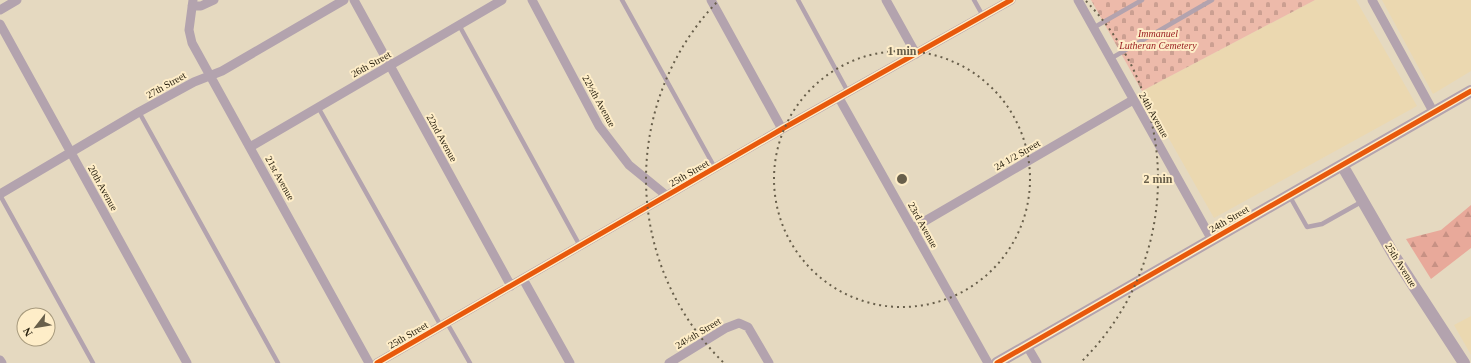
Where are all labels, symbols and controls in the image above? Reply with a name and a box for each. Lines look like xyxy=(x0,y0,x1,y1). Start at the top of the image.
park label: Immanuel Lutheran Cemetery xyxy=(1118,28,1197,51)
text: 1 min xyxy=(887,44,917,58)
street label: 26th Street xyxy=(349,49,393,79)
street label: 27th Street xyxy=(144,70,188,100)
street label: 22½th Avenue xyxy=(580,73,618,129)
street label: 24th Avenue xyxy=(1137,90,1171,140)
street label: 22nd Avenue xyxy=(425,112,460,164)
street label: 24 1/2 Street xyxy=(992,137,1042,173)
street label: 21st Avenue xyxy=(263,154,297,203)
street label: 25th Street xyxy=(667,157,711,189)
street label: 20th Avenue xyxy=(86,163,120,213)
centre of rings xyxy=(895,172,909,186)
text: 2 min xyxy=(1143,172,1173,186)
street label: 23rd Avenue xyxy=(906,200,940,250)
street label: 24th Street xyxy=(1207,203,1251,235)
street label: 25th Avenue xyxy=(1383,241,1419,290)
north arrow xyxy=(16,307,56,347)
street label: 24½th Street xyxy=(673,315,723,351)
street label: 25th Street xyxy=(386,319,430,351)
text: N xyxy=(20,326,35,339)

